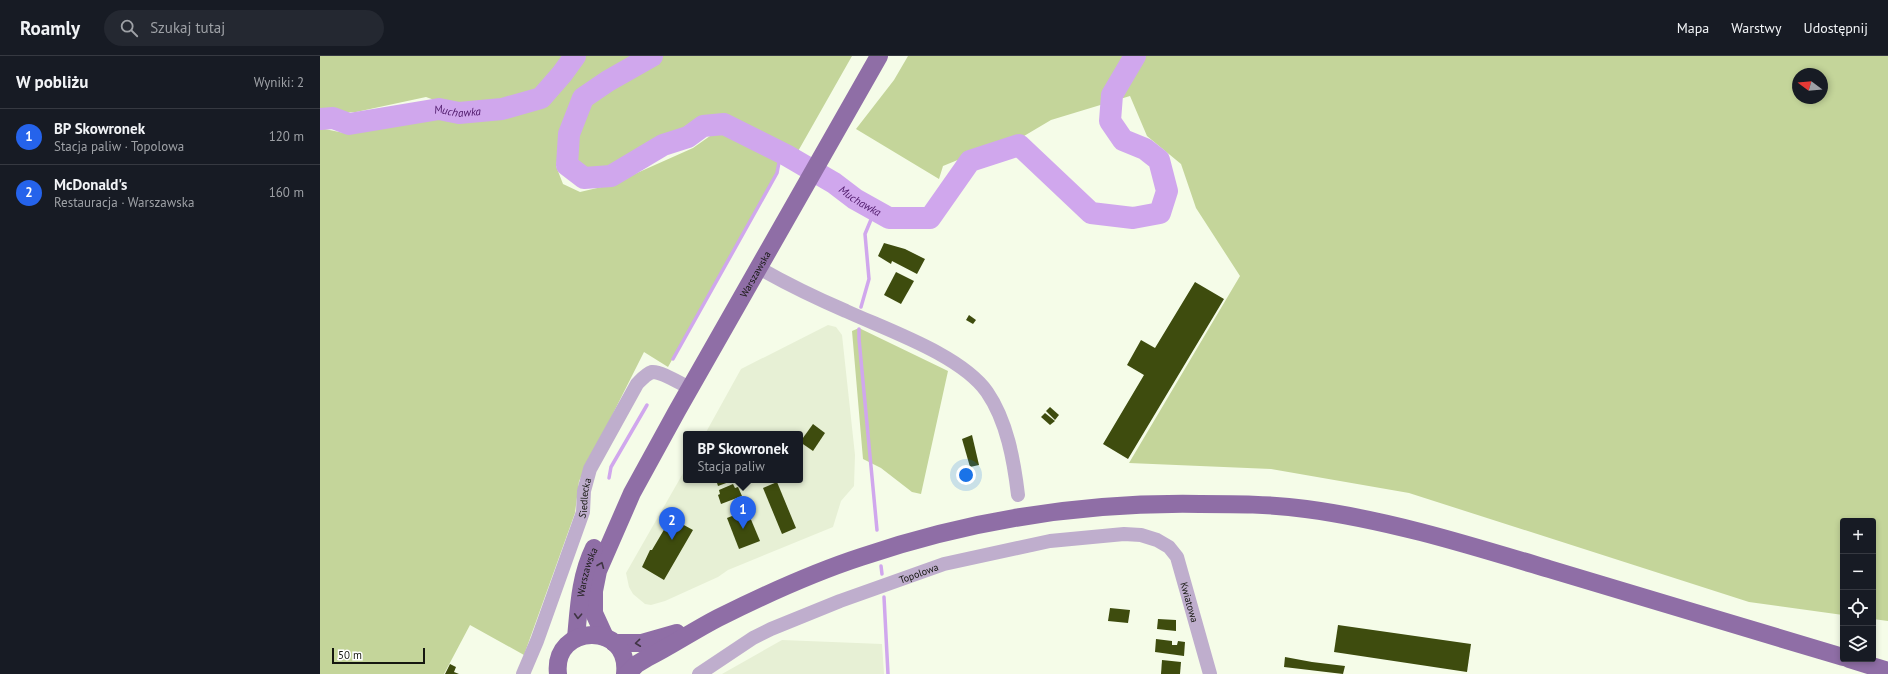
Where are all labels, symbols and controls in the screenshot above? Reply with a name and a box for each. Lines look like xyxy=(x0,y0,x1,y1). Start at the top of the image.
search box xyxy=(104,10,384,46)
text: Roamly xyxy=(20,16,80,40)
icon: search xyxy=(118,17,140,39)
text: Szukaj tutaj xyxy=(150,18,225,37)
text: Mapa xyxy=(1677,19,1709,37)
text: Warstwy xyxy=(1731,19,1782,37)
text: Udostępnij xyxy=(1804,19,1868,37)
north arrow xyxy=(1792,68,1828,104)
text: W pobliżu xyxy=(16,71,88,93)
text: Wyniki: 2 xyxy=(254,74,304,91)
water label: Muchawka xyxy=(433,101,482,120)
text: BP Skowronek xyxy=(54,119,145,138)
text: 1 xyxy=(25,128,33,145)
text: 120 m xyxy=(269,128,304,145)
text: Stacja paliw · Topolowa xyxy=(54,138,184,155)
text: McDonald's xyxy=(54,175,127,194)
water label: Muchawka xyxy=(836,182,884,220)
text: 2 xyxy=(25,184,33,201)
text: 160 m xyxy=(269,184,304,201)
text: Restauracja · Warszawska xyxy=(54,194,194,211)
street label: Warszawska xyxy=(737,249,773,300)
popup xyxy=(683,431,803,483)
text: BP Skowronek xyxy=(698,439,789,458)
text: Stacja paliw xyxy=(698,458,765,475)
your location xyxy=(956,465,976,485)
street label: Siedlecka xyxy=(575,476,594,520)
pin: 1 xyxy=(730,496,756,529)
pin: 2 xyxy=(659,507,685,540)
map controls xyxy=(1840,518,1876,662)
button: + xyxy=(1840,518,1876,554)
street label: Warszawska xyxy=(574,545,600,598)
button: − xyxy=(1840,554,1876,590)
street label: Topolowa xyxy=(897,560,940,586)
one-way arrow xyxy=(596,561,604,568)
street label: Kwiatowa xyxy=(1178,580,1202,624)
button: locate xyxy=(1840,590,1876,626)
one-way arrow xyxy=(573,613,582,619)
button: layers xyxy=(1840,626,1876,662)
one-way arrow xyxy=(635,638,642,647)
scale bar xyxy=(332,646,425,665)
text: 50 m xyxy=(338,648,362,662)

